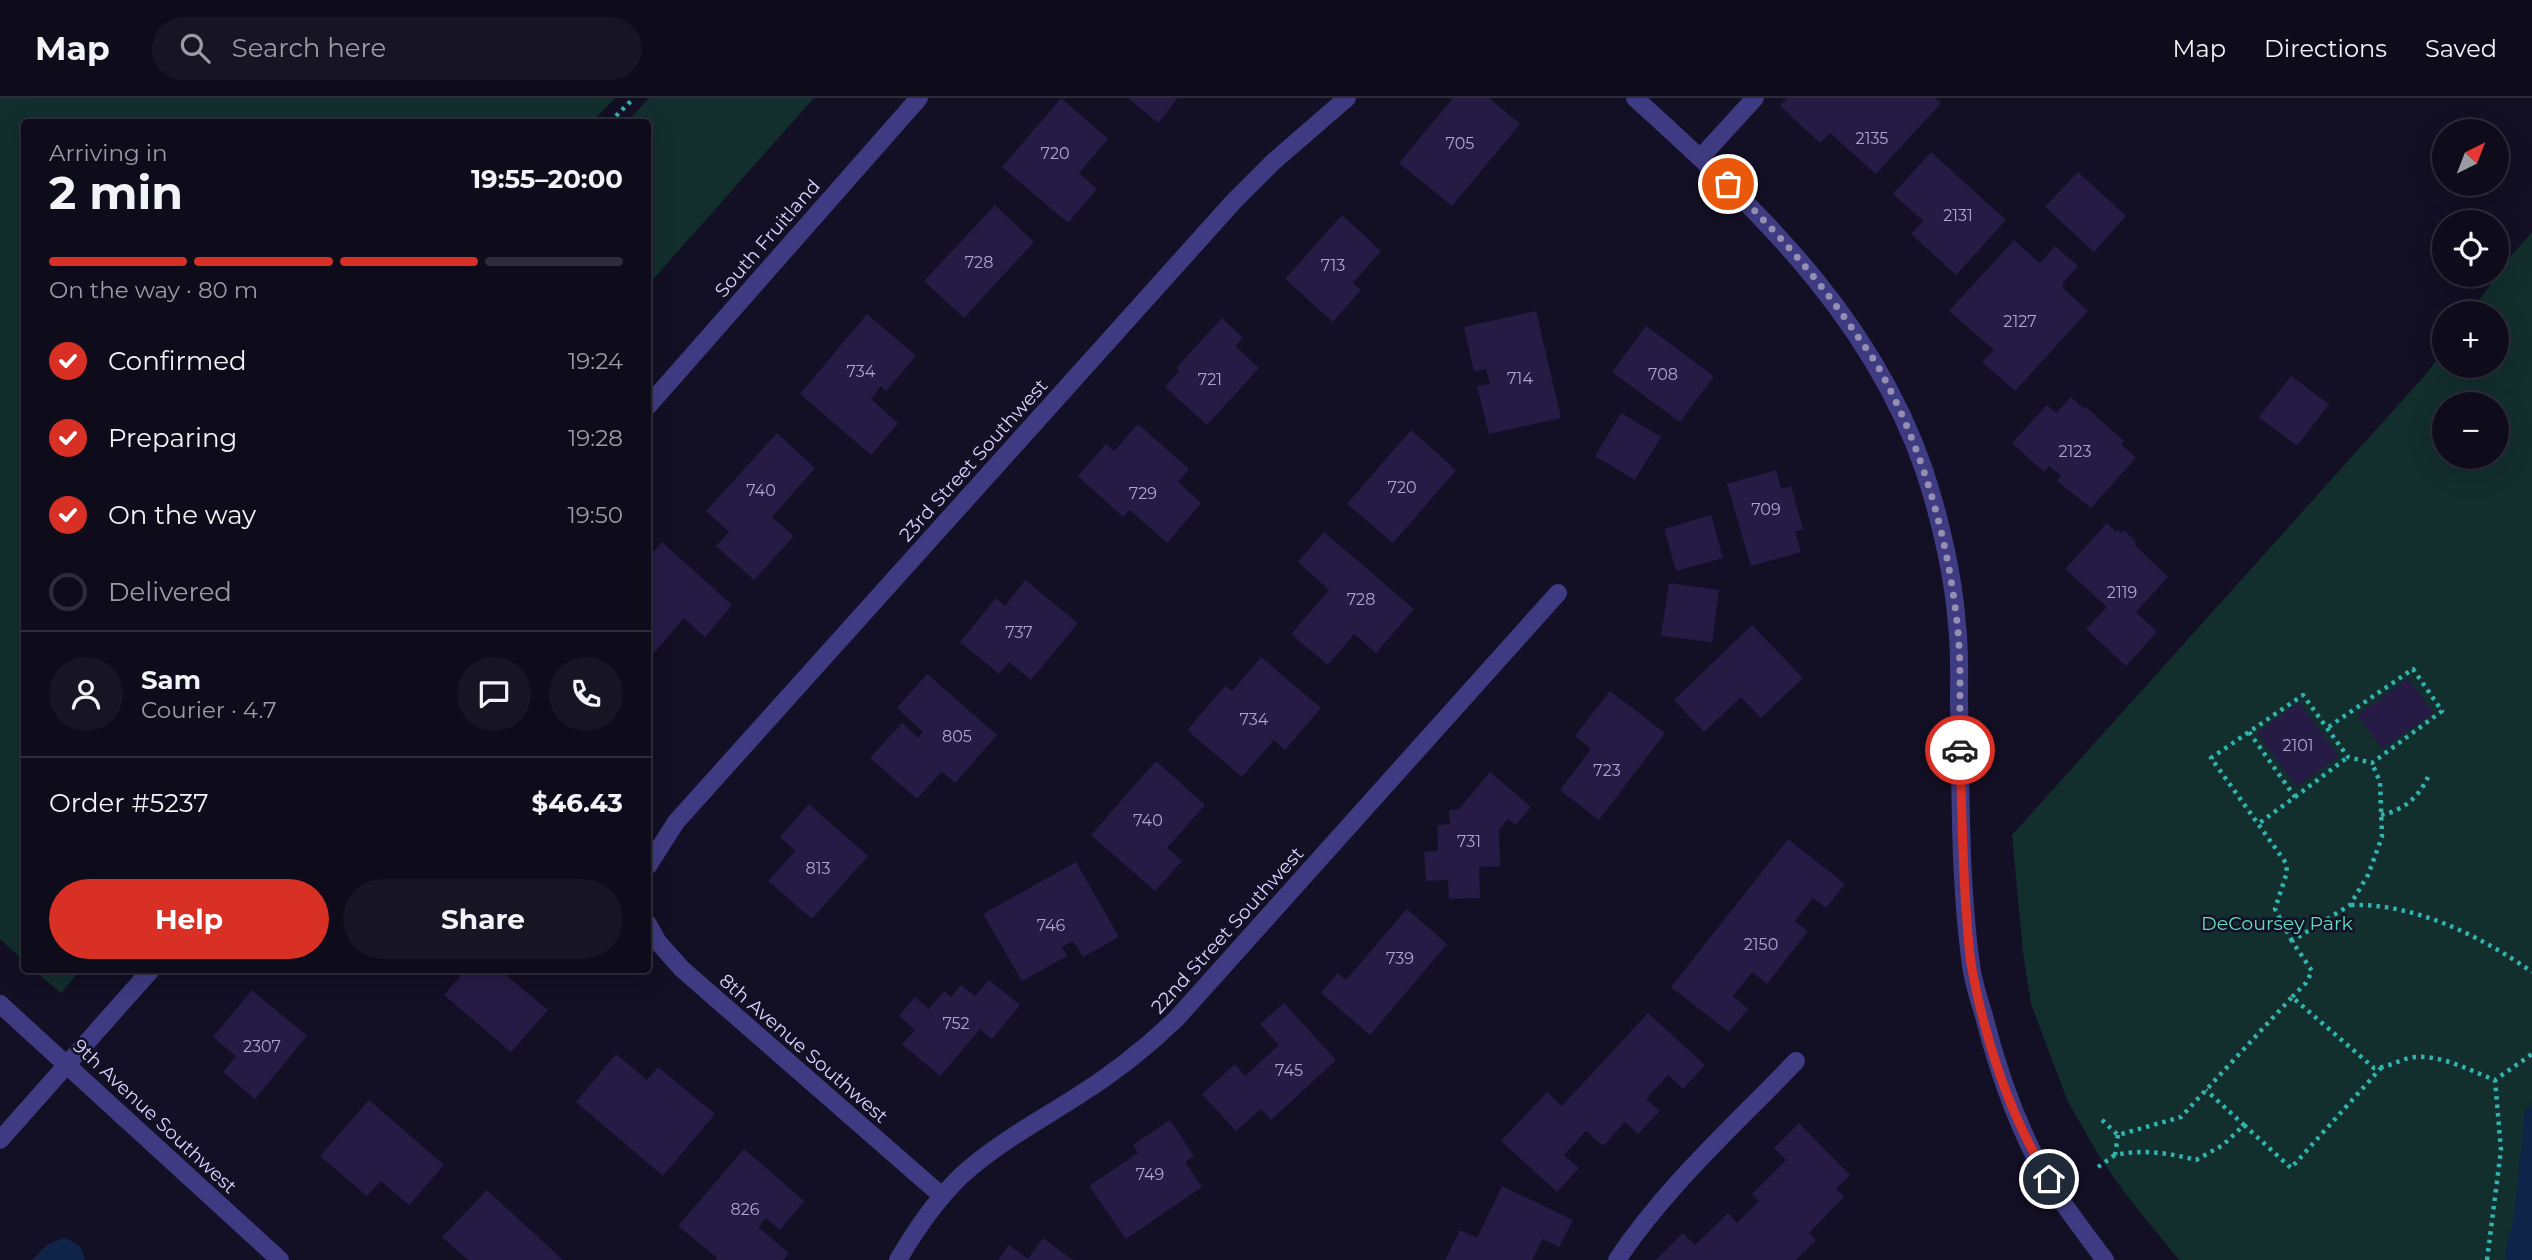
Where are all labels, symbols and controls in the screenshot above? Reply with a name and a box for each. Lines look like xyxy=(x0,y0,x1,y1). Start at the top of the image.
search box xyxy=(152,17,642,80)
text: Map xyxy=(35,28,110,68)
icon: search xyxy=(176,29,214,67)
text: Search here xyxy=(232,32,386,64)
text: Map xyxy=(2173,34,2226,63)
text: Directions xyxy=(2264,34,2387,63)
text: Saved xyxy=(2425,34,2497,63)
north arrow xyxy=(2432,119,2510,196)
map controls xyxy=(2432,119,2509,469)
house number: 2135 xyxy=(1856,129,1888,148)
house number: 705 xyxy=(1446,134,1474,153)
text: Arriving in xyxy=(49,139,168,167)
house number: 720 xyxy=(1040,144,1070,163)
pin xyxy=(1698,154,1758,214)
text: 19:55–20:00 xyxy=(471,163,623,195)
text: 2 min xyxy=(49,164,183,221)
icon: bag xyxy=(1709,165,1747,203)
street label: South Fruitland xyxy=(710,175,825,302)
house number: 2131 xyxy=(1943,206,1973,225)
button: locate xyxy=(2432,210,2509,287)
house number: 728 xyxy=(965,253,993,272)
house number: 713 xyxy=(1321,256,1345,275)
text: On the way · 80 m xyxy=(49,276,258,304)
button: + xyxy=(2432,301,2509,378)
house number: 2127 xyxy=(2003,312,2037,331)
icon: check xyxy=(49,342,87,380)
text: Confirmed xyxy=(108,345,247,377)
text: 19:24 xyxy=(568,347,623,375)
house number: 734 xyxy=(847,362,876,381)
house number: 708 xyxy=(1648,365,1678,384)
house number: 714 xyxy=(1507,369,1533,388)
house number: 721 xyxy=(1198,370,1222,389)
street label: 23rd Street Southwest xyxy=(894,374,1053,546)
button: − xyxy=(2432,392,2509,469)
icon: check xyxy=(49,419,87,457)
text: Preparing xyxy=(108,422,237,454)
text: 19:28 xyxy=(568,424,623,452)
house number: 2123 xyxy=(2059,442,2091,461)
house number: 720 xyxy=(1387,478,1417,497)
house number: 740 xyxy=(746,481,776,500)
house number: 729 xyxy=(1129,484,1157,503)
icon: check xyxy=(49,496,87,534)
text: On the way xyxy=(108,499,256,531)
house number: 709 xyxy=(1751,500,1781,519)
text: 19:50 xyxy=(568,501,623,529)
text: Delivered xyxy=(108,576,232,608)
house number: 2119 xyxy=(2107,583,2137,602)
house number: 728 xyxy=(1347,590,1375,609)
house number: 737 xyxy=(1005,623,1033,642)
button: person xyxy=(49,657,123,731)
button: chat xyxy=(457,657,531,731)
button: phone xyxy=(549,657,623,731)
text: Sam xyxy=(141,664,201,696)
text: Courier · 4.7 xyxy=(141,696,277,724)
house number: 734 xyxy=(1240,710,1269,729)
courier xyxy=(1925,715,1995,785)
house number: 805 xyxy=(942,727,972,746)
icon: car xyxy=(1941,731,1979,769)
house number: 2101 xyxy=(2282,736,2314,755)
house number: 723 xyxy=(1593,761,1621,780)
text: Order #5237 xyxy=(49,787,209,819)
text: $46.43 xyxy=(531,787,623,819)
house number: 740 xyxy=(1133,811,1163,830)
house number: 731 xyxy=(1457,832,1481,851)
street label: 22nd Street Southwest xyxy=(1146,842,1308,1018)
house number: 813 xyxy=(805,859,831,878)
button: Help xyxy=(49,879,329,959)
button: Share xyxy=(343,879,623,959)
park label: DeCoursey Park xyxy=(2201,912,2354,935)
house number: 746 xyxy=(1037,916,1066,935)
house number: 2150 xyxy=(1744,935,1778,954)
house number: 739 xyxy=(1386,949,1414,968)
street label: 8th Avenue Southwest xyxy=(715,969,893,1128)
house number: 752 xyxy=(942,1014,970,1033)
street label: 9th Avenue Southwest xyxy=(68,1034,242,1198)
house number: 2307 xyxy=(243,1037,281,1056)
house number: 745 xyxy=(1275,1061,1303,1080)
pin xyxy=(2019,1149,2079,1209)
icon: home xyxy=(2030,1160,2068,1198)
house number: 749 xyxy=(1136,1165,1164,1184)
house number: 826 xyxy=(730,1200,760,1219)

